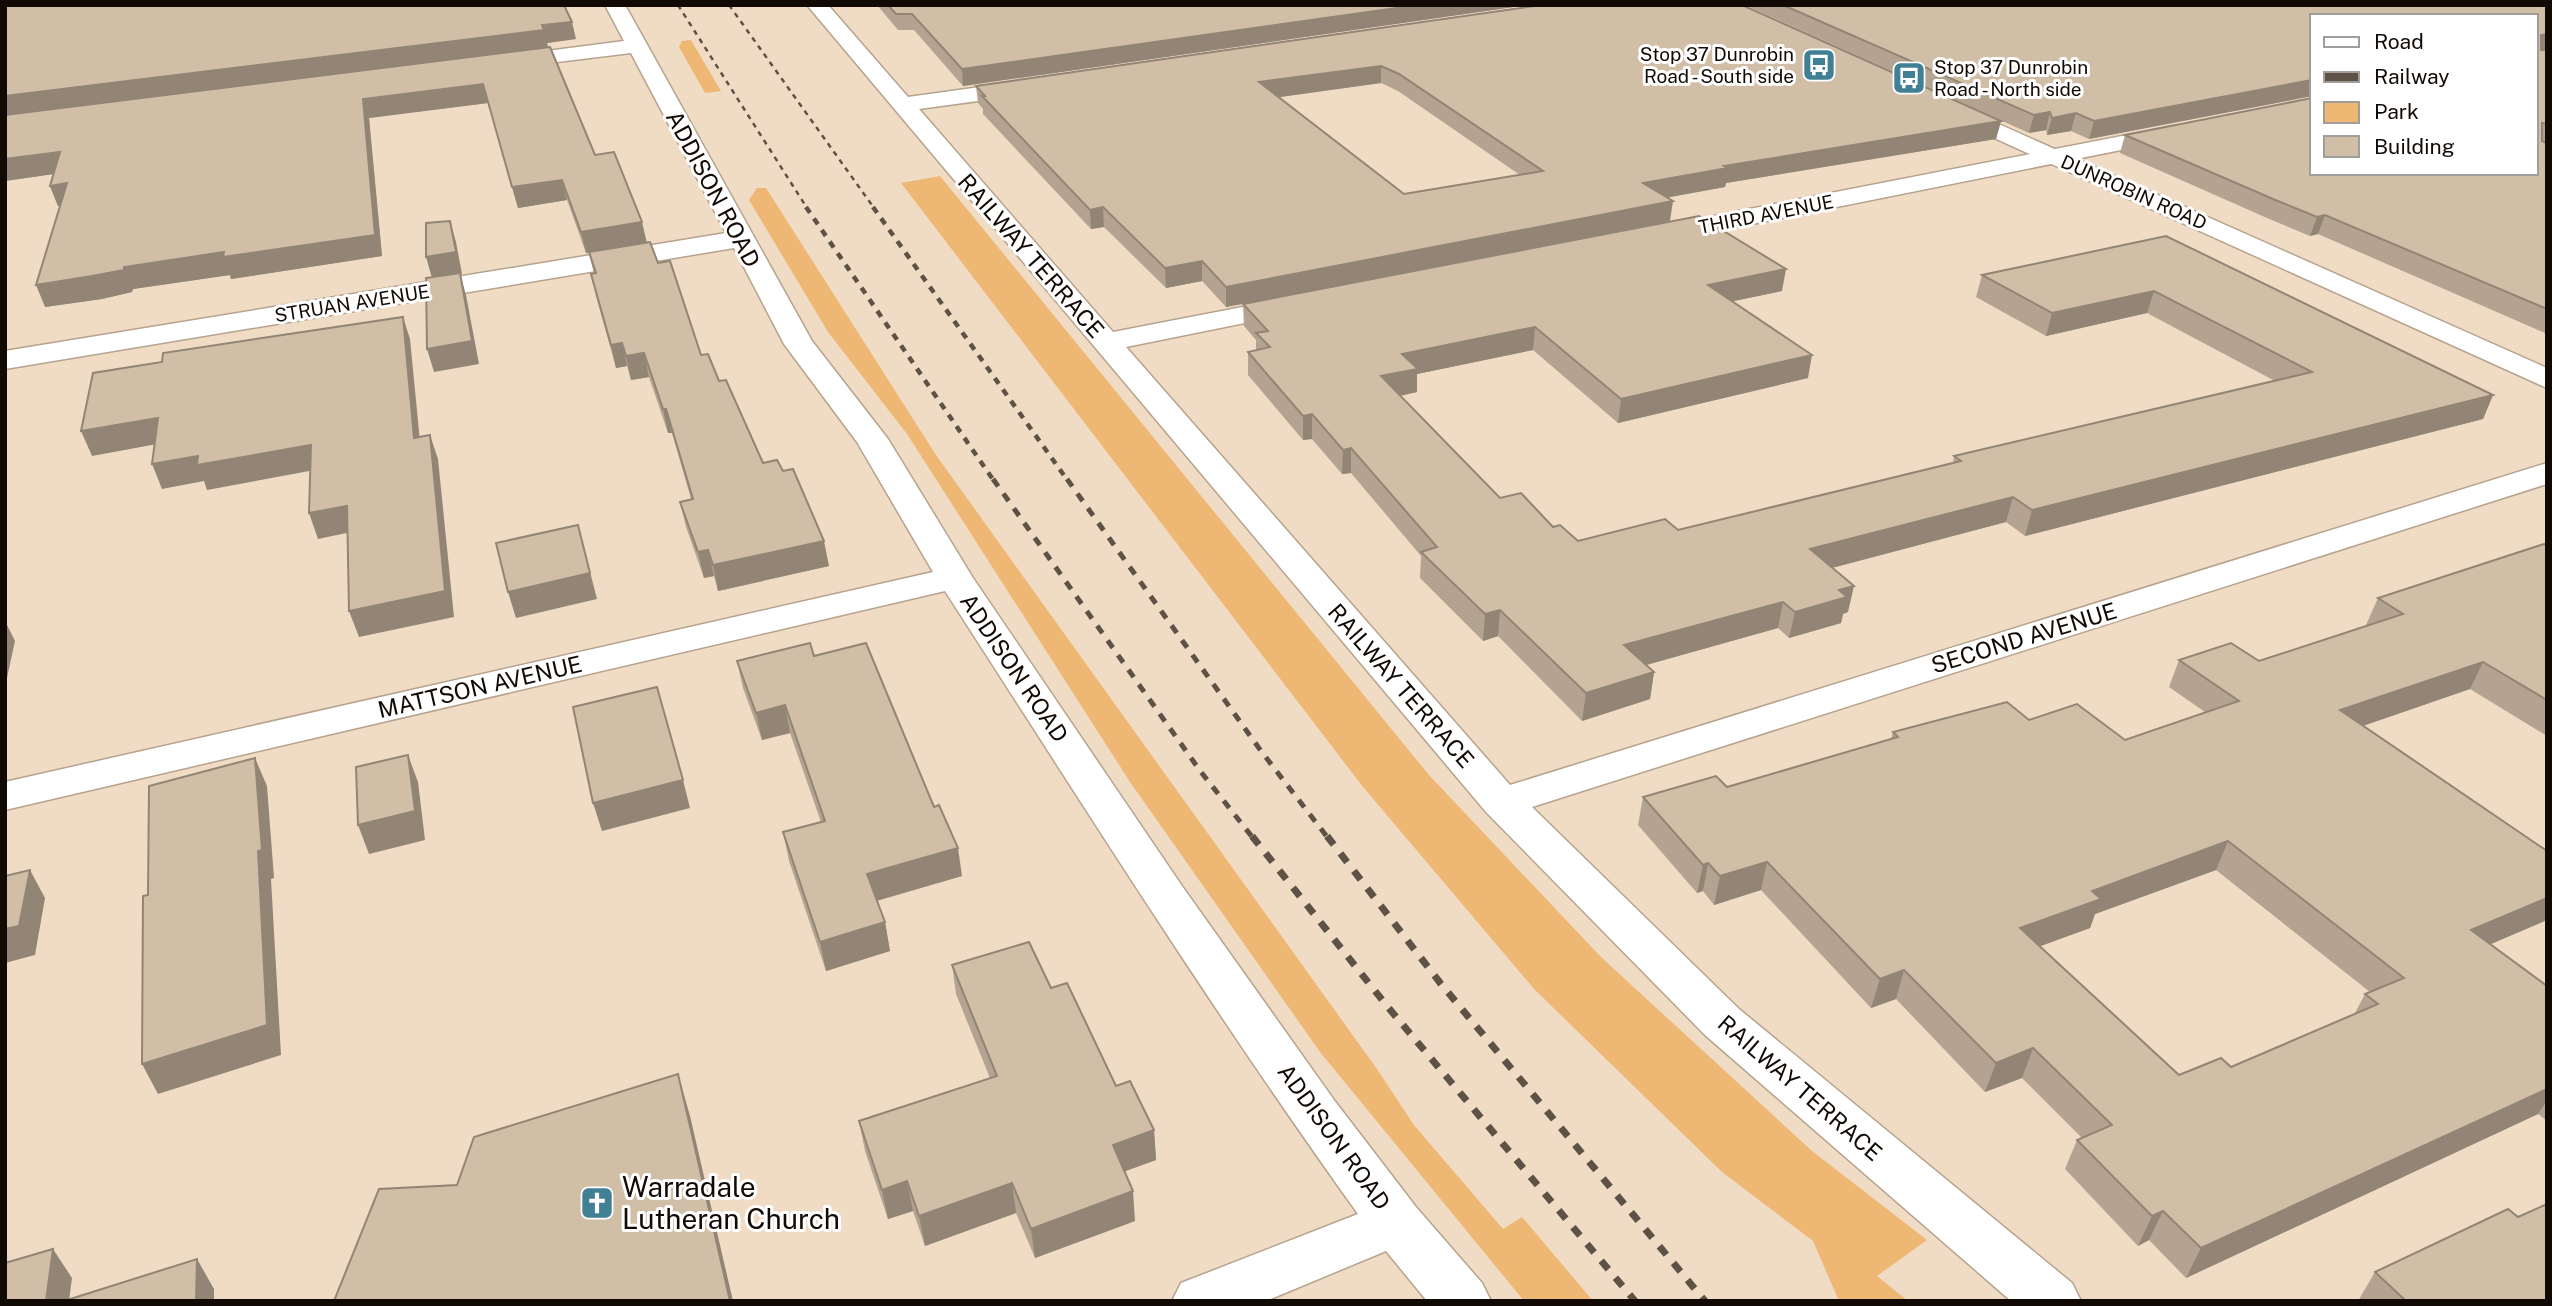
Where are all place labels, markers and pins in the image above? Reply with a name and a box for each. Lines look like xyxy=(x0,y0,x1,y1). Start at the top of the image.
place label: Stop 37 Dunrobin Road - South side xyxy=(1640,43,1794,87)
bus stop icon: Stop 37 Dunrobin Road - South side xyxy=(1800,46,1838,84)
place label: Stop 37 Dunrobin Road - North side xyxy=(1934,56,2088,100)
bus stop icon: Stop 37 Dunrobin Road - North side xyxy=(1890,59,1928,97)
place label: Warradale Lutheran Church xyxy=(622,1170,840,1235)
church icon: Warradale Lutheran Church xyxy=(578,1184,616,1222)

